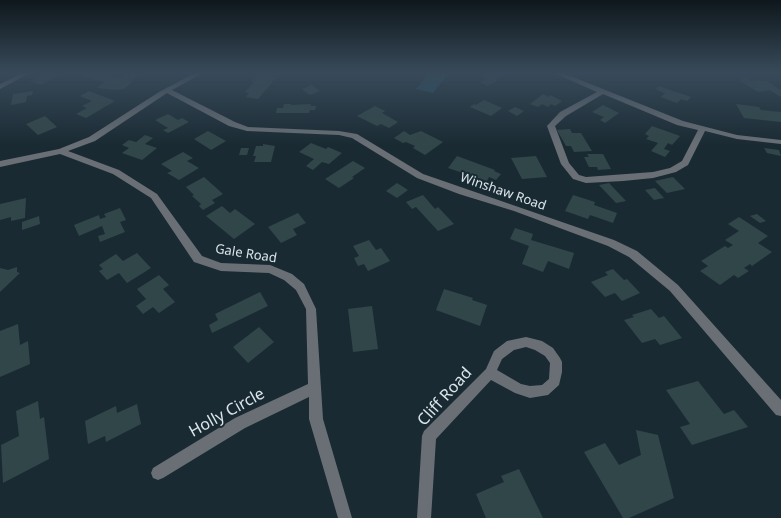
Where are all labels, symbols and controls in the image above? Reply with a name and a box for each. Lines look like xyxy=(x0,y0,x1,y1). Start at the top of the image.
street label: Winshaw Road xyxy=(458,170,548,214)
street label: Gale Road xyxy=(214,241,278,267)
street label: Cliff Road xyxy=(414,364,476,430)
street label: Holly Circle xyxy=(186,384,268,442)

